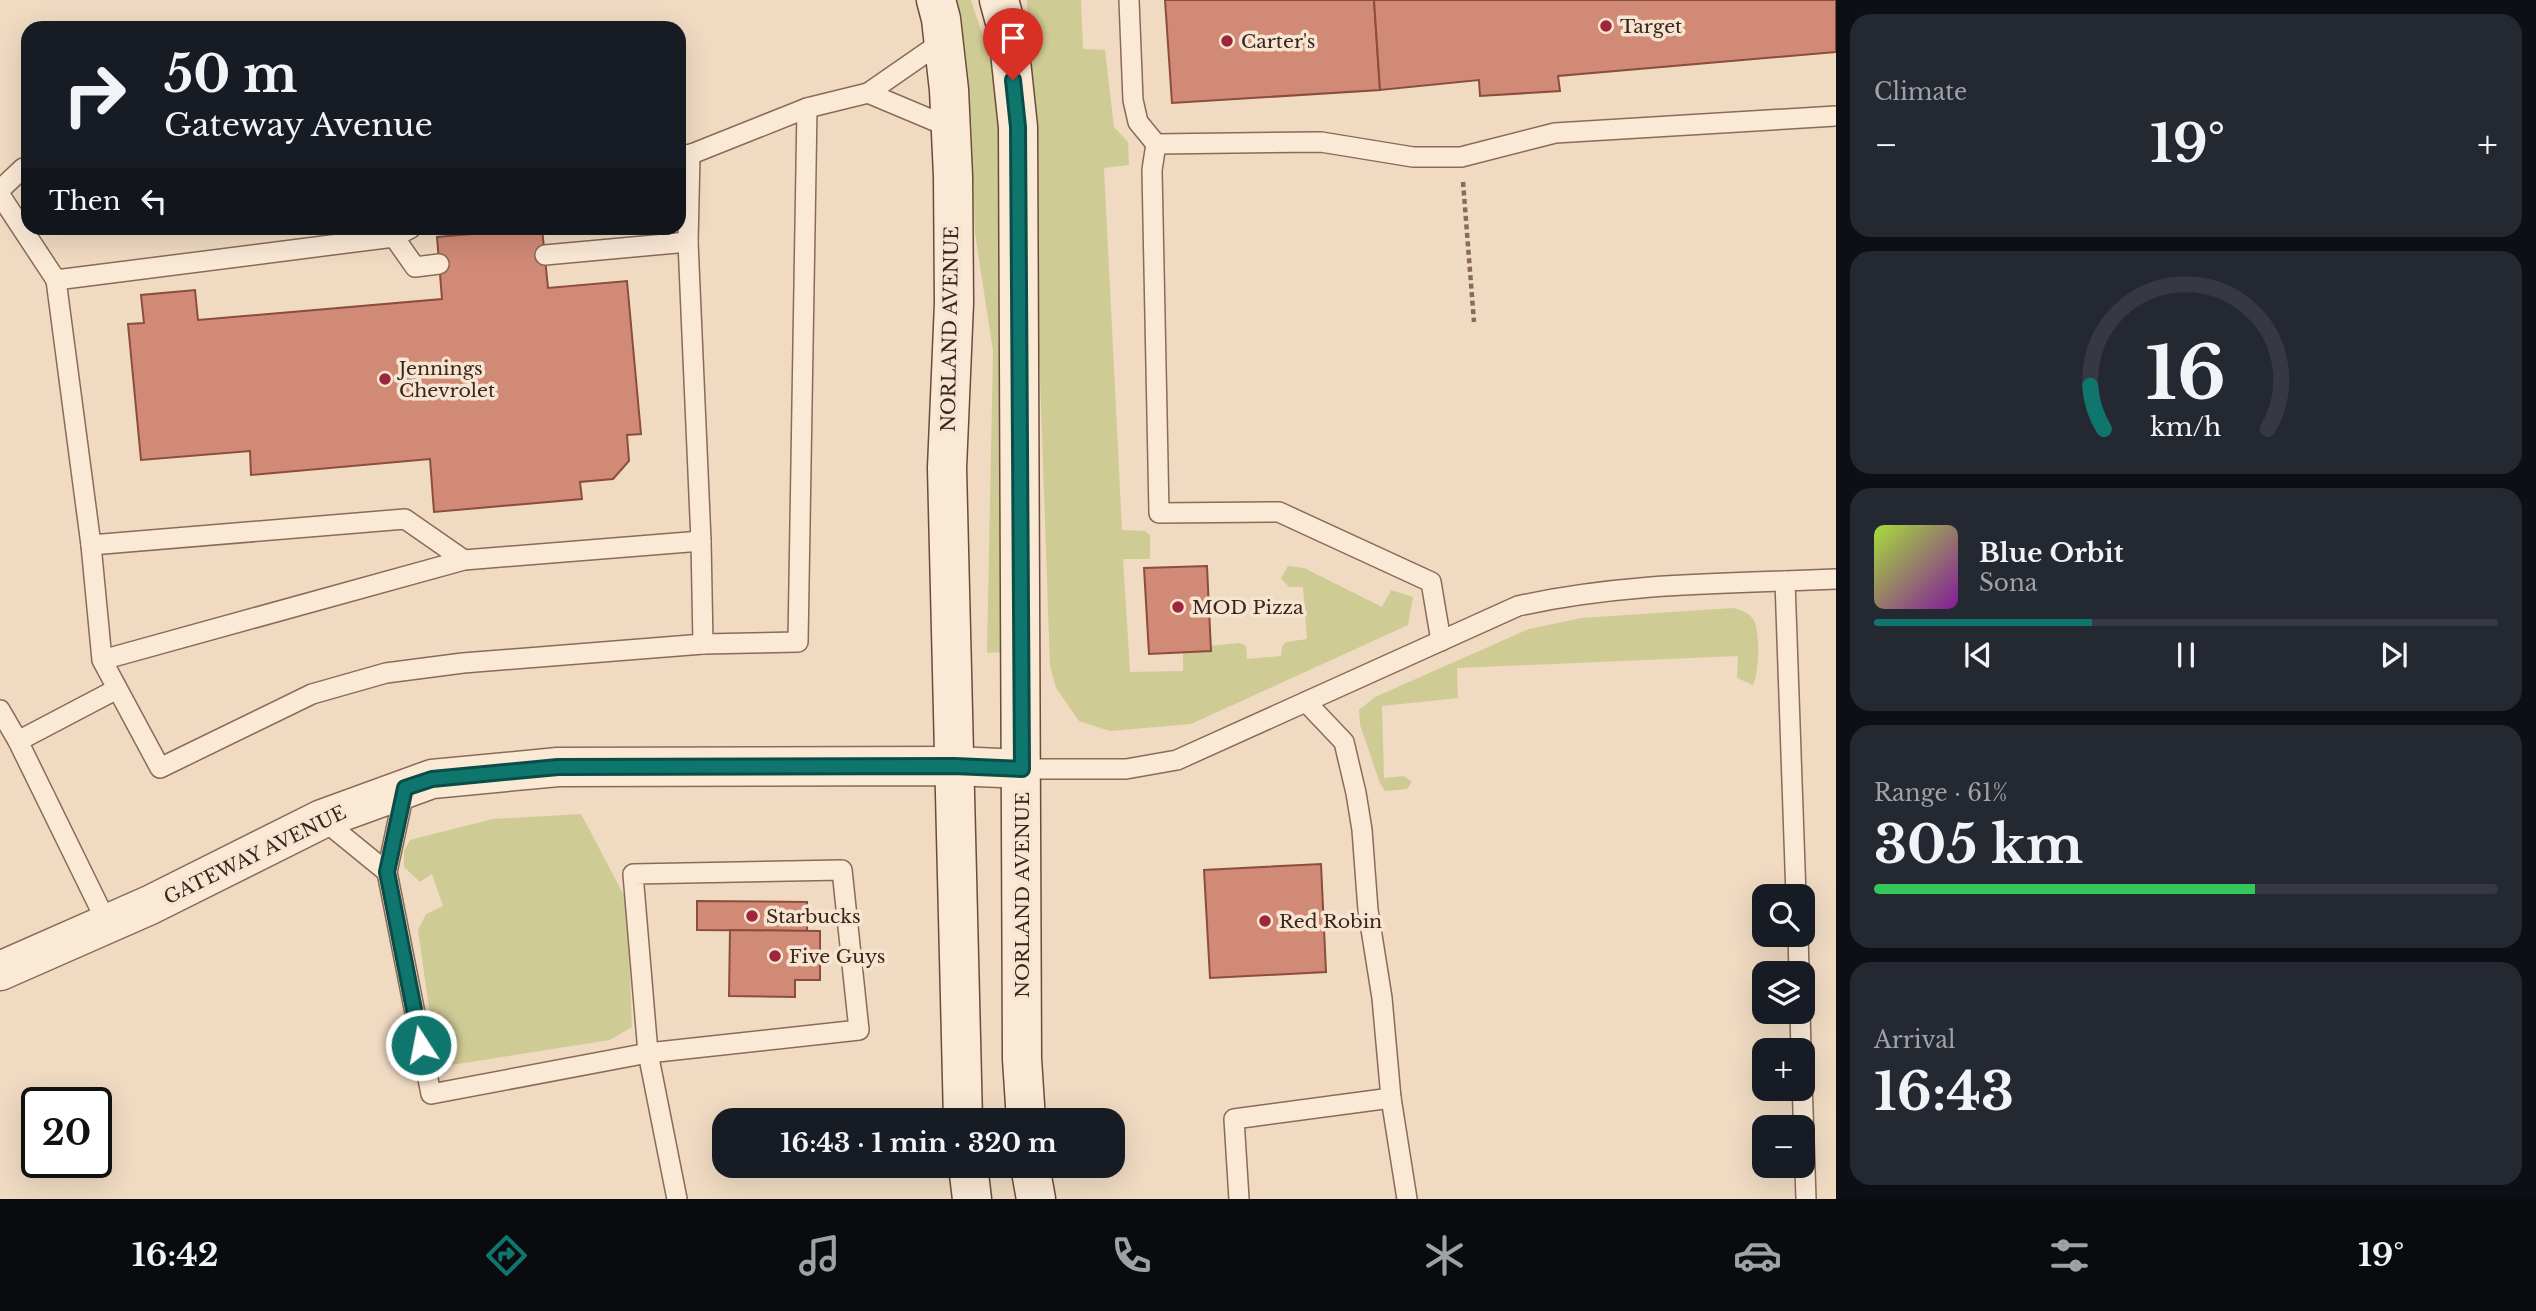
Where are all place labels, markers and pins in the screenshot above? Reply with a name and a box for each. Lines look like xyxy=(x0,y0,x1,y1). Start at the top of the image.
pin xyxy=(983,8,1043,80)
place label: Target xyxy=(1620,15,1683,38)
marker: Target xyxy=(1598,18,1614,34)
place label: Carter's xyxy=(1241,30,1315,53)
marker: Carter's xyxy=(1219,33,1235,49)
place label: Jennings Chevrolet xyxy=(396,357,496,402)
marker: Jennings Chevrolet xyxy=(377,371,393,387)
place label: MOD Pizza xyxy=(1192,596,1304,619)
marker: MOD Pizza xyxy=(1170,599,1186,615)
place label: Starbucks xyxy=(766,905,861,928)
marker: Starbucks xyxy=(744,908,760,924)
place label: Red Robin xyxy=(1279,910,1382,933)
marker: Red Robin xyxy=(1257,913,1273,929)
place label: Five Guys xyxy=(789,945,885,968)
marker: Five Guys xyxy=(767,948,783,964)

